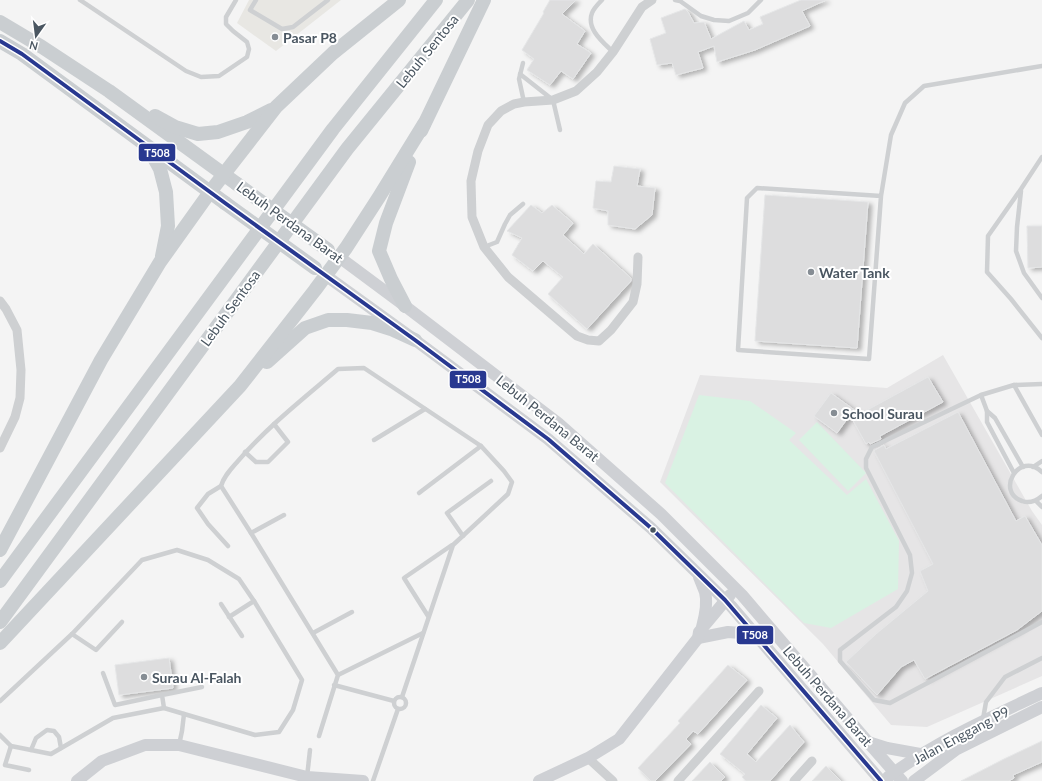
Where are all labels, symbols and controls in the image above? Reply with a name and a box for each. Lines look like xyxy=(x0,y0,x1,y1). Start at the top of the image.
street label: Lebuh Sentosa xyxy=(392,11,462,91)
north arrow xyxy=(16,16,56,56)
place label: Pasar P8 xyxy=(283,29,337,46)
marker: Pasar P8 xyxy=(270,32,280,42)
text: N xyxy=(28,39,39,54)
line badge: T508 xyxy=(138,143,176,162)
text: T508 xyxy=(144,146,170,159)
street label: Lebuh Perdana Barat xyxy=(234,178,346,266)
place label: Water Tank xyxy=(819,264,890,281)
street label: Lebuh Sentosa xyxy=(197,267,263,349)
marker: Water Tank xyxy=(806,267,816,277)
line badge: T508 xyxy=(449,370,487,389)
street label: Lebuh Perdana Barat xyxy=(493,371,603,465)
text: T508 xyxy=(455,372,481,385)
place label: School Surau xyxy=(842,405,923,422)
marker: School Surau xyxy=(829,408,839,418)
unlabelled marker xyxy=(648,525,658,535)
line badge: T508 xyxy=(736,625,774,645)
text: T508 xyxy=(742,628,768,641)
street label: Lebuh Perdana Barat xyxy=(780,642,876,750)
place label: Surau Al-Falah xyxy=(152,669,242,686)
marker: Surau Al-Falah xyxy=(139,672,149,682)
street label: Jalan Enggang P9 xyxy=(910,702,1012,768)

